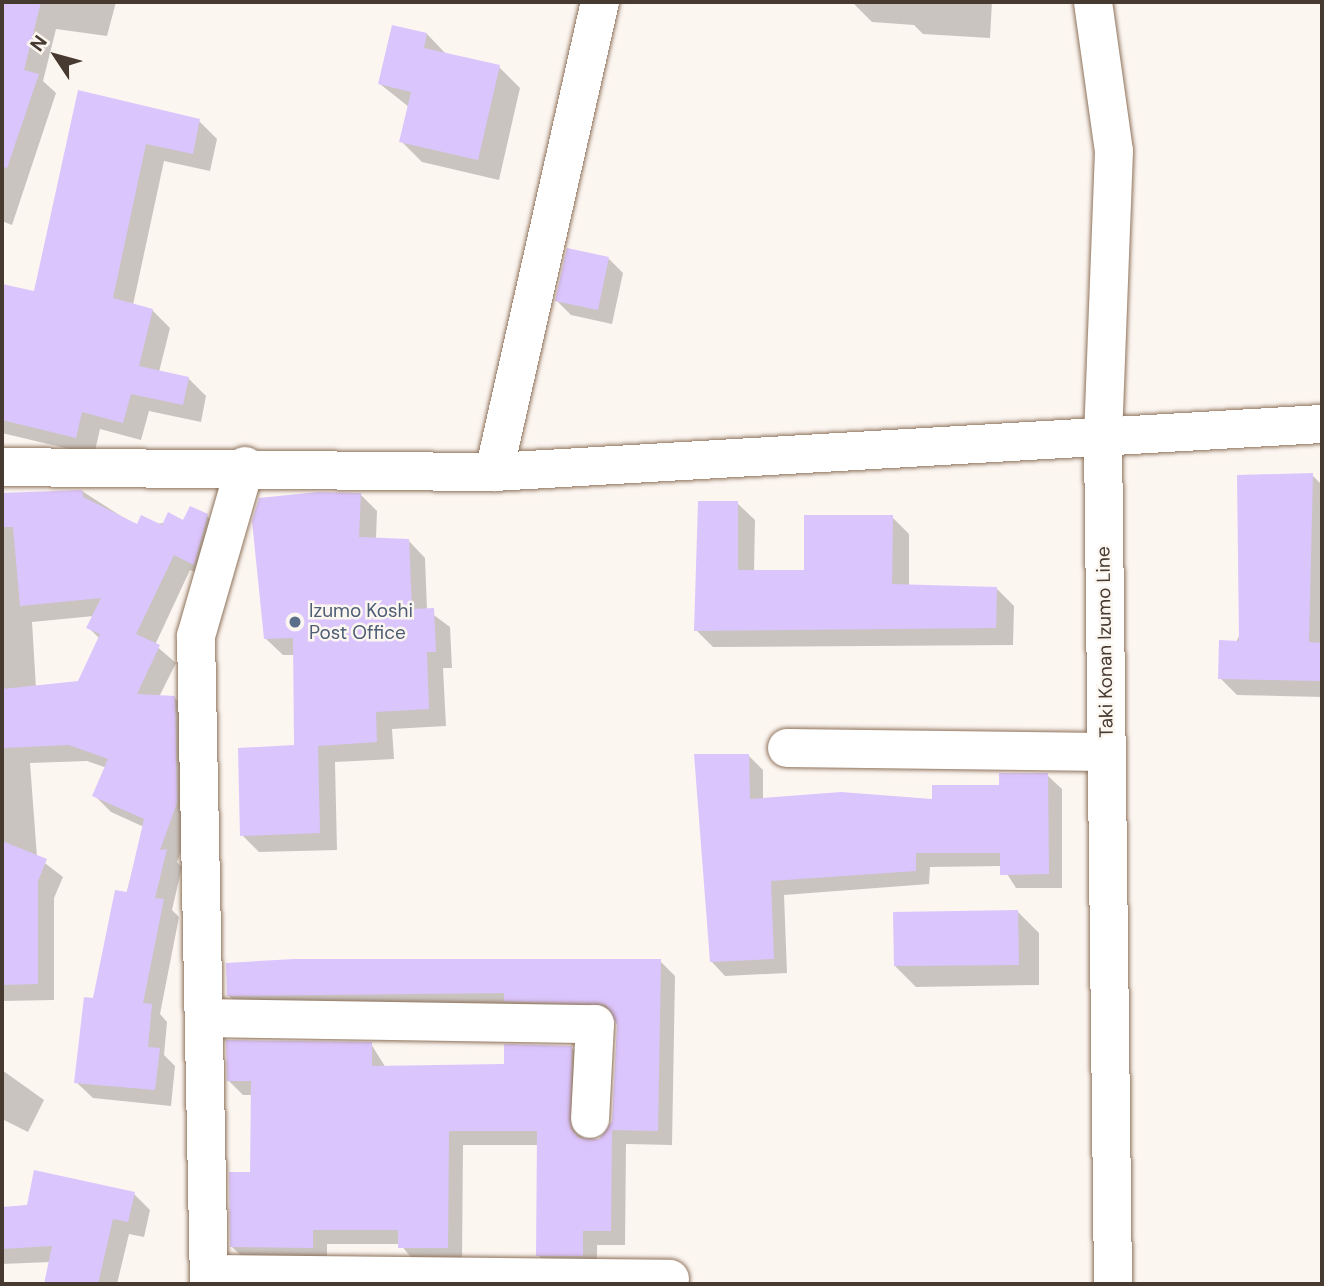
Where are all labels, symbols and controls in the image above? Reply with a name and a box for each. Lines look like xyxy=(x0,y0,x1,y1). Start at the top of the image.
north arrow xyxy=(21,21,91,91)
text: N xyxy=(24,30,53,56)
street label: Taki Konan Izumo Line xyxy=(1092,546,1118,738)
place label: Izumo Koshi Post Office xyxy=(309,600,413,644)
marker: Izumo Koshi Post Office xyxy=(287,614,303,630)

